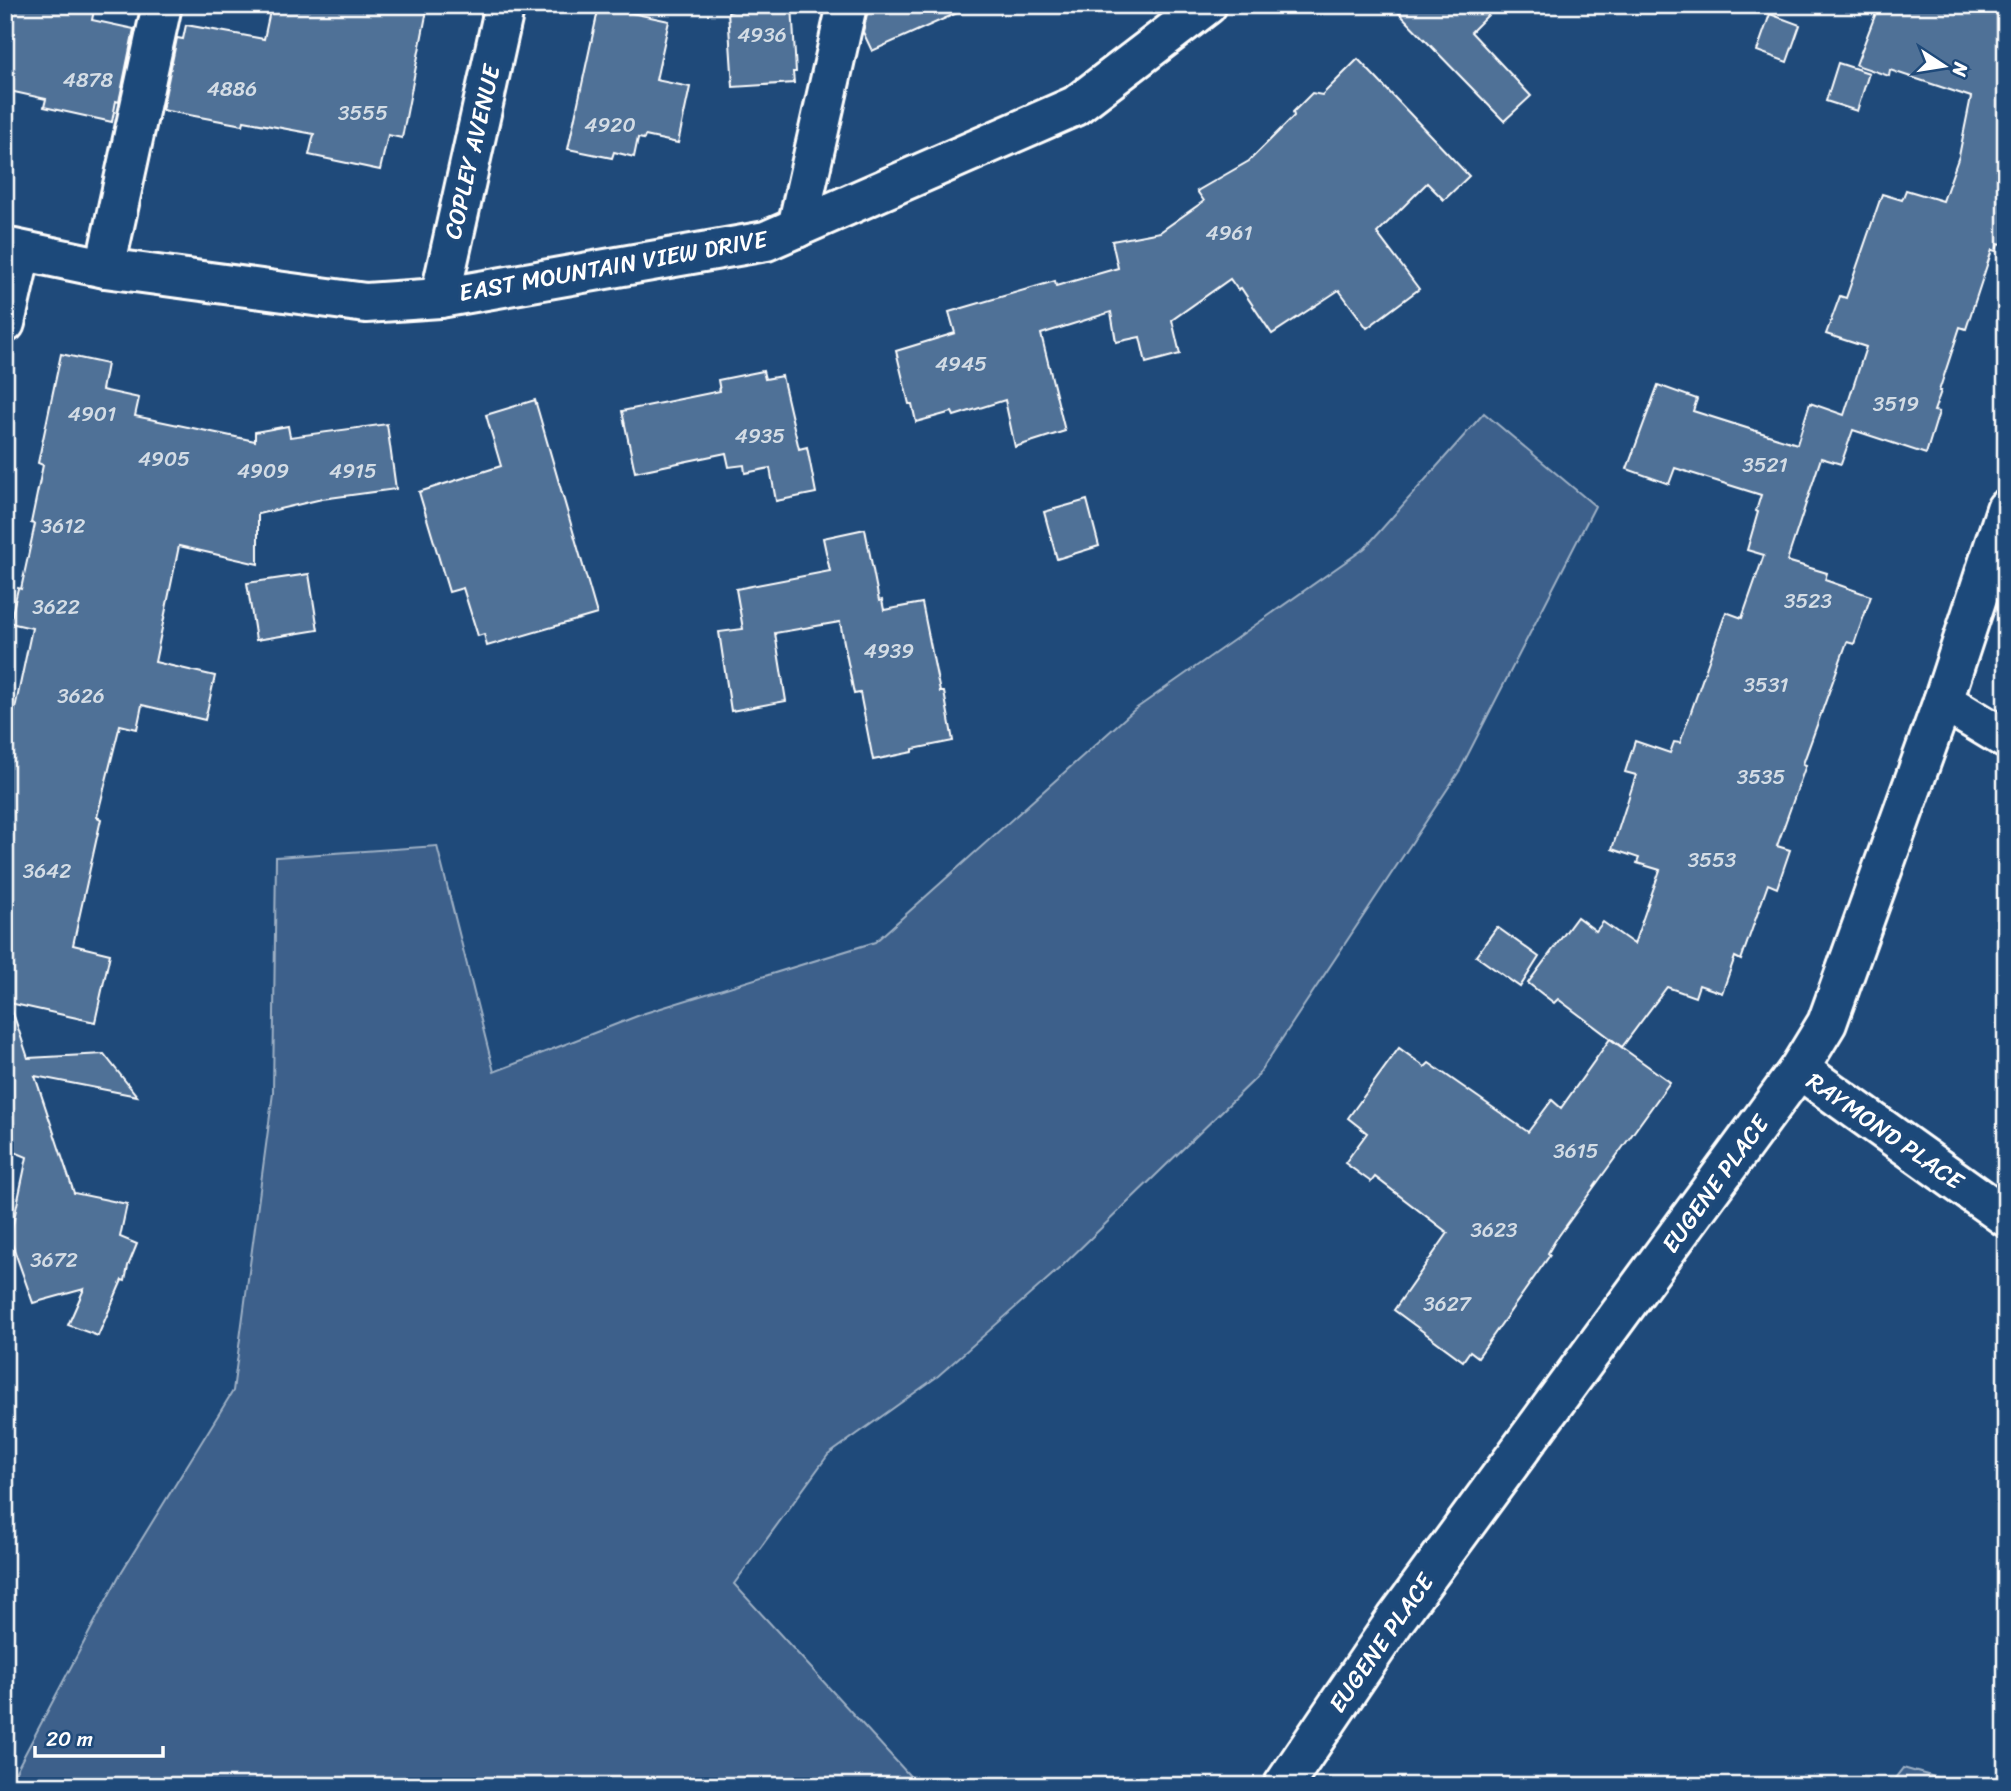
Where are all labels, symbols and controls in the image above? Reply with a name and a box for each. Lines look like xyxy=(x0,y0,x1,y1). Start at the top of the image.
house number: 4936 xyxy=(737,16,787,54)
north arrow xyxy=(1910,32,1980,102)
street label: COPLEY AVENUE xyxy=(432,59,513,243)
text: N xyxy=(1942,59,1978,80)
house number: 4878 xyxy=(63,61,114,99)
house number: 4886 xyxy=(207,70,257,108)
house number: 3555 xyxy=(338,94,388,132)
house number: 4920 xyxy=(584,106,636,144)
house number: 4961 xyxy=(1206,214,1252,252)
street label: EAST MOUNTAIN VIEW DRIVE xyxy=(456,218,772,314)
house number: 4945 xyxy=(935,345,987,383)
house number: 3519 xyxy=(1873,385,1919,423)
house number: 4901 xyxy=(68,395,116,433)
house number: 4935 xyxy=(735,417,785,455)
house number: 4905 xyxy=(138,440,190,478)
house number: 3521 xyxy=(1742,446,1788,484)
house number: 4909 xyxy=(237,452,289,490)
house number: 4915 xyxy=(329,452,377,490)
house number: 3612 xyxy=(41,507,85,545)
house number: 3523 xyxy=(1784,582,1832,620)
house number: 3622 xyxy=(32,588,80,626)
house number: 4939 xyxy=(864,632,914,670)
house number: 3531 xyxy=(1744,666,1788,704)
house number: 3626 xyxy=(57,677,105,715)
house number: 3535 xyxy=(1737,758,1786,796)
house number: 3553 xyxy=(1688,841,1737,879)
house number: 3642 xyxy=(23,852,71,890)
street label: RAYMOND PLACE xyxy=(1797,1061,1974,1202)
street label: EUGENE PLACE xyxy=(1650,1105,1781,1262)
house number: 3615 xyxy=(1553,1132,1599,1170)
house number: 3623 xyxy=(1470,1211,1518,1249)
house number: 3672 xyxy=(30,1241,78,1279)
house number: 3627 xyxy=(1423,1285,1473,1323)
street label: EUGENE PLACE xyxy=(1317,1563,1446,1722)
scale bar xyxy=(35,1714,163,1758)
text: 20 m xyxy=(46,1720,93,1758)

